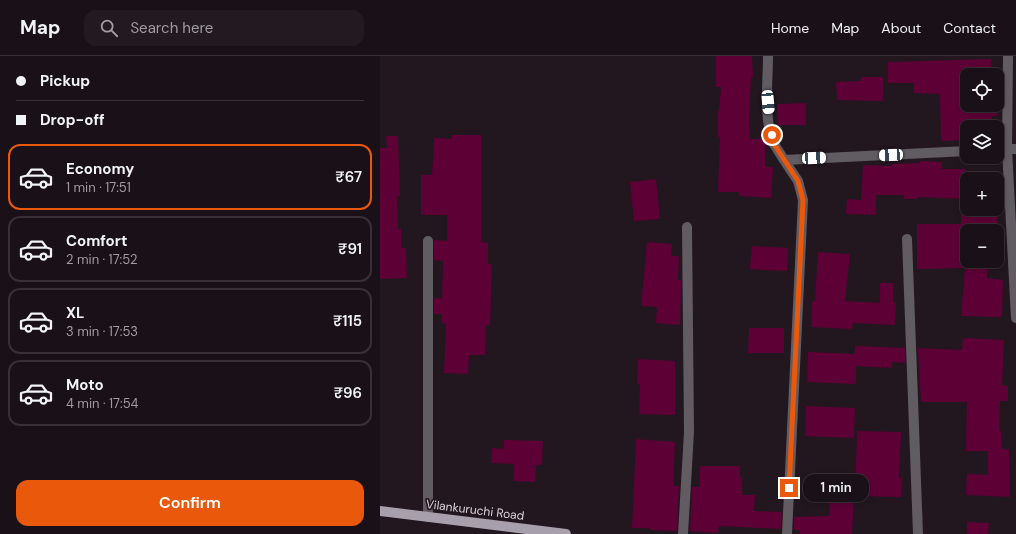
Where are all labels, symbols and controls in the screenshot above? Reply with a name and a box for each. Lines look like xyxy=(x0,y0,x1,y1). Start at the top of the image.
search box xyxy=(84,10,364,46)
text: Map xyxy=(20,15,60,40)
icon: search xyxy=(98,17,120,39)
text: Search here xyxy=(130,18,213,38)
text: Home xyxy=(771,19,809,37)
text: Map xyxy=(831,19,859,37)
text: About xyxy=(881,19,921,37)
text: Contact xyxy=(943,19,996,37)
map controls xyxy=(960,68,1004,268)
button: locate xyxy=(960,68,1004,112)
text: Pickup xyxy=(40,71,90,91)
car xyxy=(761,90,775,114)
text: Drop-off xyxy=(40,110,105,130)
button: layers xyxy=(960,120,1004,164)
route start xyxy=(763,126,781,144)
car xyxy=(879,148,903,162)
car xyxy=(802,151,826,165)
icon: car xyxy=(18,159,54,195)
text: Economy xyxy=(66,159,134,179)
text: ₹67 xyxy=(335,167,362,187)
button: + xyxy=(960,172,1004,216)
text: 1 min · 17:51 xyxy=(66,179,131,196)
button: − xyxy=(960,224,1004,268)
icon: car xyxy=(18,231,54,267)
text: Comfort xyxy=(66,231,127,251)
text: ₹91 xyxy=(338,239,362,259)
text: 2 min · 17:52 xyxy=(66,251,137,268)
icon: car xyxy=(18,303,54,339)
text: XL xyxy=(66,303,84,323)
text: ₹115 xyxy=(333,311,362,331)
text: 3 min · 17:53 xyxy=(66,323,138,340)
icon: car xyxy=(18,375,54,411)
text: Moto xyxy=(66,375,104,395)
text: ₹96 xyxy=(334,383,362,403)
text: 4 min · 17:54 xyxy=(66,395,138,412)
callout: 1 min xyxy=(803,474,869,502)
route end xyxy=(780,479,798,497)
text: 1 min xyxy=(820,479,852,496)
button: Confirm xyxy=(16,480,364,526)
street label: Vilankuruchi Road xyxy=(425,496,525,524)

